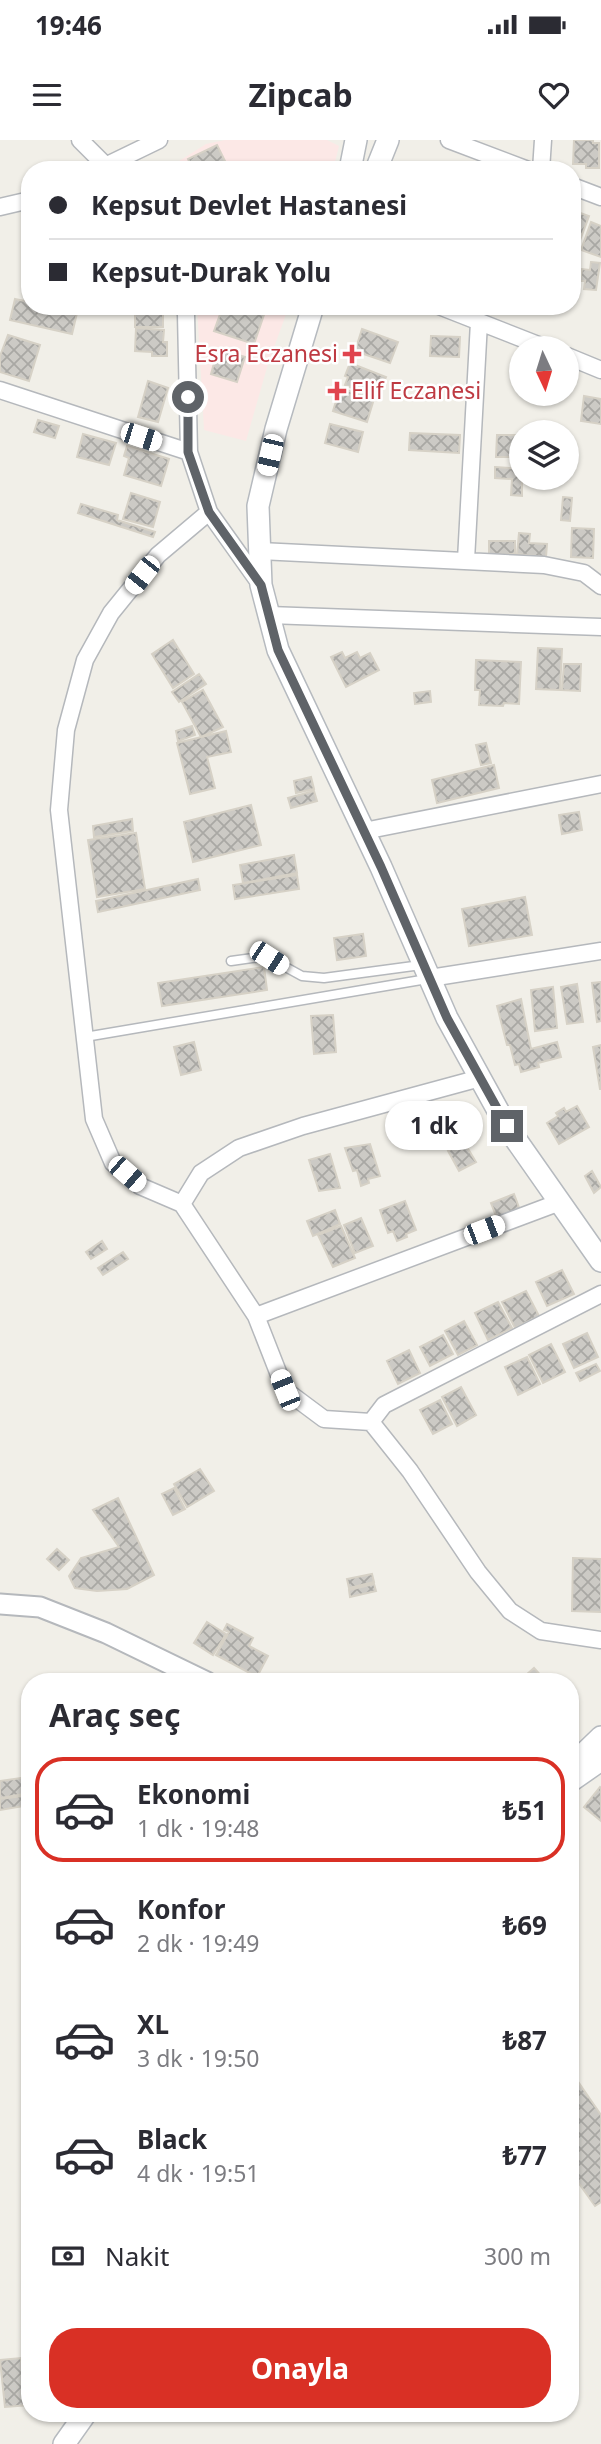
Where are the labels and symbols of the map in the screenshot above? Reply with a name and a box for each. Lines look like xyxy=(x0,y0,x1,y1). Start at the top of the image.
north arrow xyxy=(509,336,579,406)
place label: Esra Eczanesi xyxy=(195,337,338,369)
marker: Esra Eczanesi xyxy=(344,346,360,362)
place label: Elif Eczanesi xyxy=(351,374,481,406)
route start xyxy=(172,381,204,413)
marker: Elif Eczanesi xyxy=(329,383,345,399)
car xyxy=(118,421,165,453)
car xyxy=(256,432,285,478)
car xyxy=(121,552,164,598)
car xyxy=(246,938,293,978)
callout: 1 dk xyxy=(384,1102,482,1150)
route end xyxy=(491,1110,523,1142)
car xyxy=(105,1152,150,1196)
car xyxy=(461,1213,508,1247)
car xyxy=(268,1367,303,1413)

